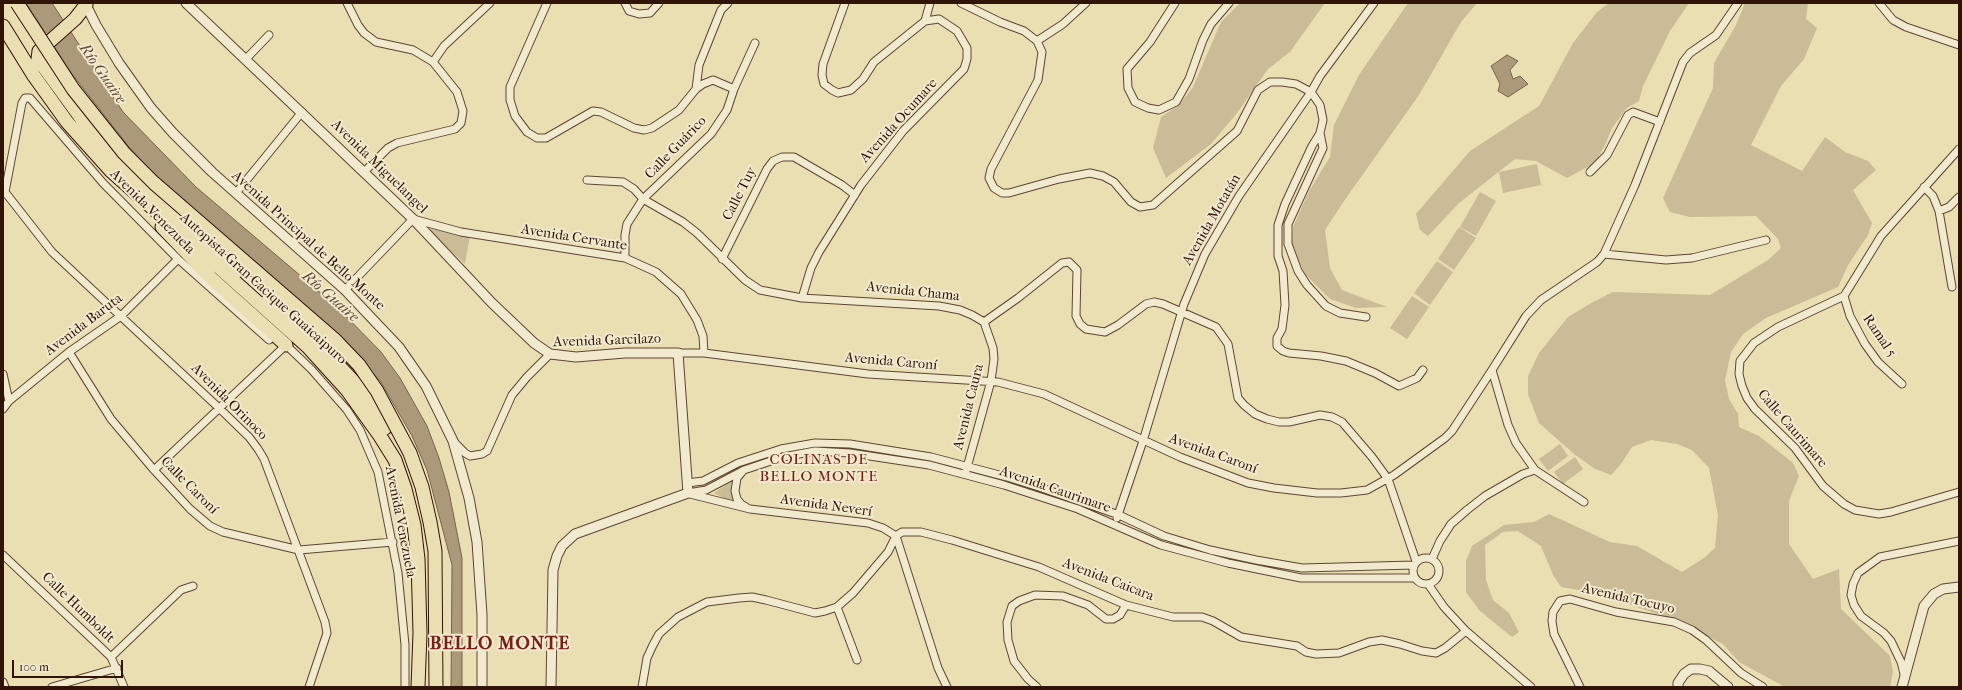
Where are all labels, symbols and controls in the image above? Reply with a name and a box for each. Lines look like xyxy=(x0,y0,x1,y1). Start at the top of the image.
water label: Río Guaire xyxy=(75,41,129,107)
street label: Avenida Ocumare xyxy=(857,75,941,167)
street label: Calle Guárico xyxy=(642,113,710,183)
street label: Avenida Miguelangel xyxy=(327,117,431,217)
street label: Calle Tuy xyxy=(719,164,761,224)
street label: Avenida Venezuela xyxy=(106,166,198,258)
street label: Avenida Principal de Bello Monte xyxy=(228,168,388,314)
street label: Avenida Motatán xyxy=(1179,171,1245,269)
street label: Autopista Gran Cacique Guaicaipuro xyxy=(176,210,350,368)
street label: Avenida Cervante xyxy=(520,221,628,255)
water label: Río Guaire xyxy=(298,268,362,326)
street label: Avenida Chama xyxy=(866,279,960,305)
street label: Avenida Baruta xyxy=(42,290,126,360)
street label: Ramal 5 xyxy=(1859,311,1899,361)
street label: Avenida Garcilazo xyxy=(553,331,661,351)
street label: Avenida Caroní xyxy=(844,350,938,374)
street label: Avenida Orinoco xyxy=(187,360,271,444)
street label: Avenida Caura xyxy=(950,362,988,452)
street label: Calle Caurimare xyxy=(1753,386,1831,472)
street label: Avenida Caroní xyxy=(1167,430,1259,478)
district label: COLINAS DE BELLO MONTE xyxy=(760,451,878,486)
street label: Calle Caroní xyxy=(157,454,221,518)
street label: Avenida Caurimare xyxy=(997,463,1113,517)
street label: Avenida Venezuela xyxy=(381,465,419,579)
street label: Avenida Neverí xyxy=(779,491,873,521)
street label: Avenida Caicara xyxy=(1060,555,1156,605)
street label: Calle Humboldt xyxy=(38,569,118,647)
street label: Avenida Tocuyo xyxy=(1580,580,1676,618)
district label: BELLO MONTE xyxy=(430,634,570,656)
scale bar xyxy=(14,652,125,678)
text: 100 m xyxy=(19,660,49,674)

